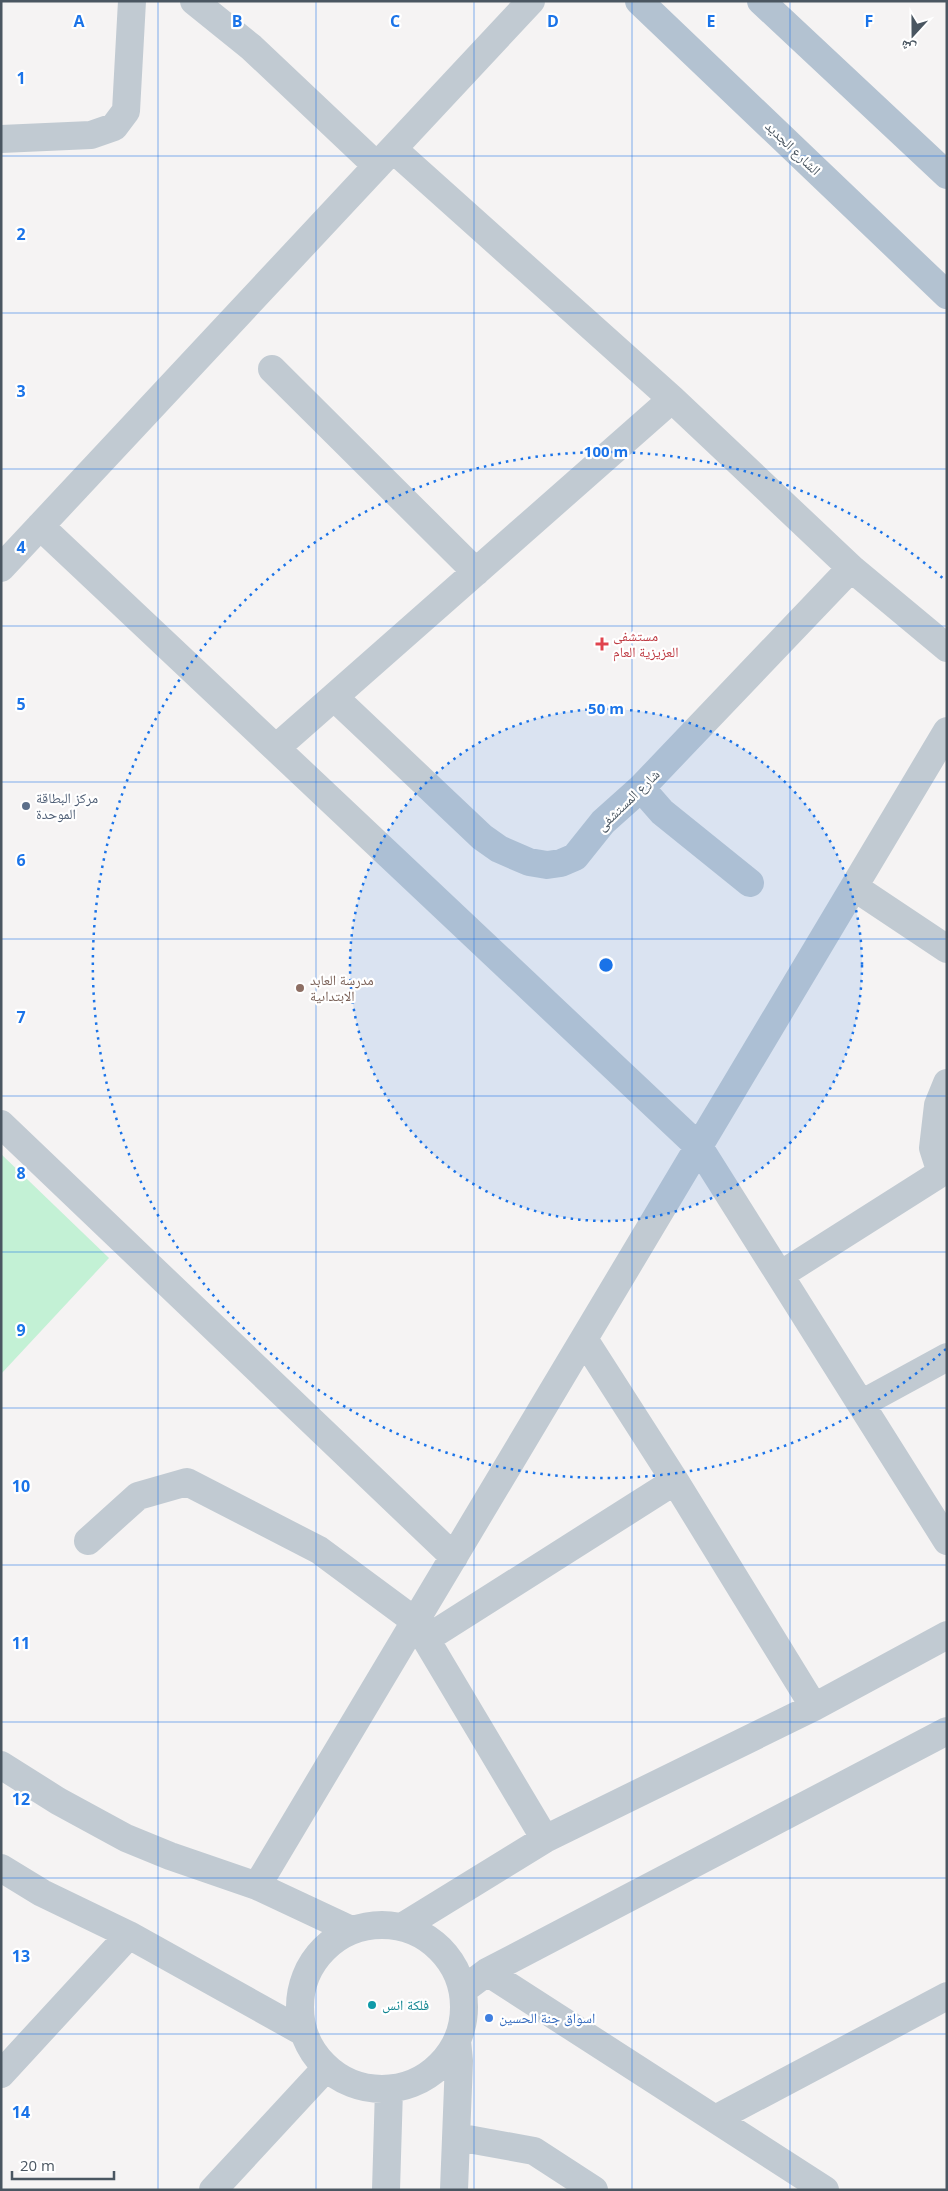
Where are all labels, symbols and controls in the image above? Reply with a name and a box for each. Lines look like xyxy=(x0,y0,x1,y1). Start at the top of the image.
text: A xyxy=(73,10,85,32)
text: B xyxy=(232,10,242,32)
text: C xyxy=(390,10,400,32)
text: D xyxy=(547,10,559,32)
text: E xyxy=(707,10,716,32)
text: F xyxy=(865,10,873,32)
north arrow xyxy=(888,10,938,60)
text: ش xyxy=(898,36,919,59)
text: 1 xyxy=(16,67,26,89)
street label: الشارع الجديد xyxy=(761,116,825,180)
text: 2 xyxy=(16,223,26,245)
text: 3 xyxy=(16,380,26,402)
text: 100 m xyxy=(584,441,628,461)
text: 4 xyxy=(16,536,26,558)
place label: مستشفى العزيزية العام xyxy=(613,626,678,662)
marker: مستشفى العزيزية العام xyxy=(595,637,609,651)
text: 5 xyxy=(16,693,26,715)
text: 50 m xyxy=(588,698,624,718)
street label: شارع المستشفى xyxy=(592,765,664,835)
place label: مركز البطاقة الموحدة xyxy=(36,788,98,823)
marker: مركز البطاقة الموحدة xyxy=(20,800,32,812)
text: 6 xyxy=(16,849,26,871)
centre of rings xyxy=(597,956,615,974)
place label: مدرسة العابد الابتداىية xyxy=(310,970,374,1005)
marker: مدرسة العابد الابتداىية xyxy=(294,982,306,994)
text: 7 xyxy=(16,1006,26,1028)
text: 8 xyxy=(16,1162,26,1184)
text: 9 xyxy=(16,1319,26,1341)
text: 10 xyxy=(12,1475,30,1497)
text: 11 xyxy=(12,1632,30,1654)
text: 12 xyxy=(12,1788,30,1810)
text: 13 xyxy=(12,1945,30,1967)
place label: فلكة انس xyxy=(382,1995,429,2014)
marker: فلكة انس xyxy=(366,1999,378,2011)
place label: اسواق جنة الحسين xyxy=(499,2008,595,2027)
marker: اسواق جنة الحسين xyxy=(483,2012,495,2024)
text: 14 xyxy=(12,2101,30,2123)
scale bar xyxy=(12,2148,115,2180)
text: 20 m xyxy=(20,2155,55,2175)

